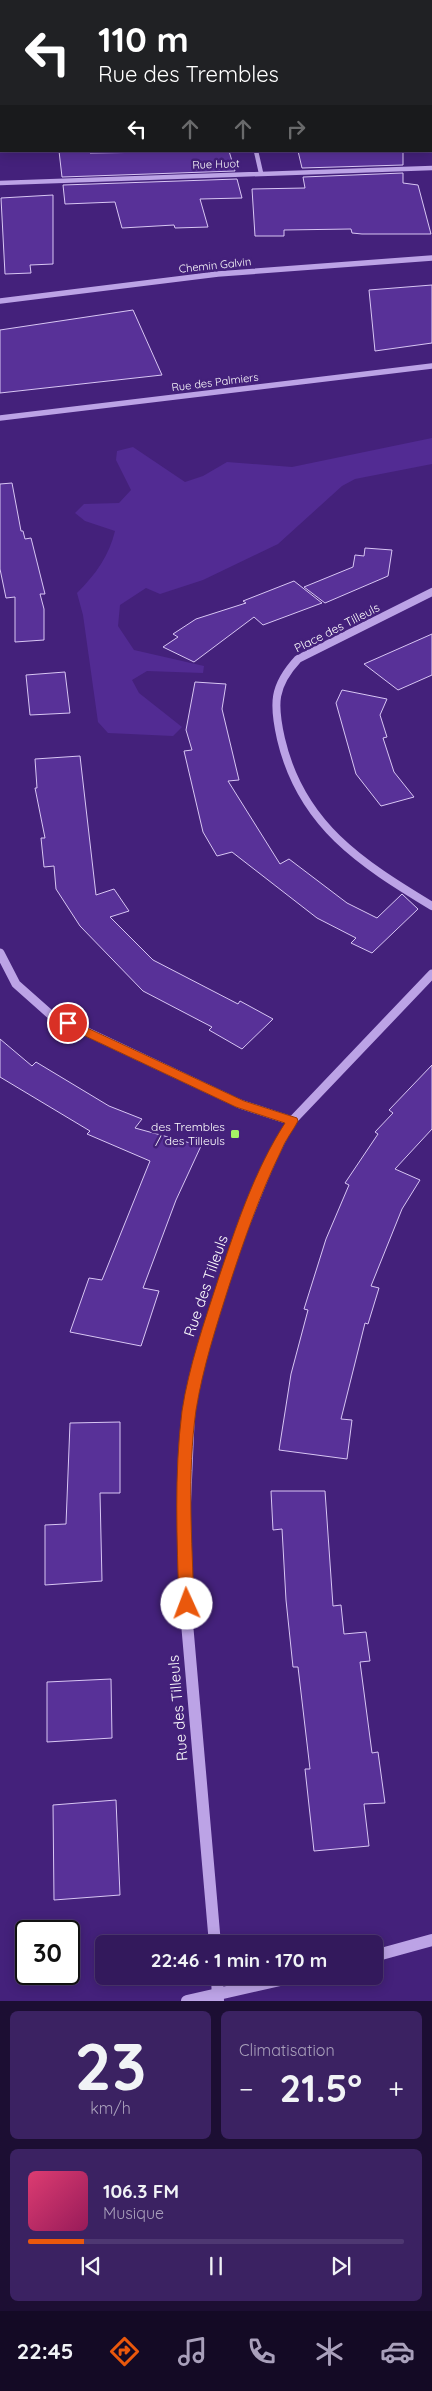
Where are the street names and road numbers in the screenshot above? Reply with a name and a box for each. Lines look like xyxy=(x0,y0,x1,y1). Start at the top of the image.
street label: Rue Huot xyxy=(192,156,240,172)
street label: Chemin Galvin xyxy=(178,254,252,276)
street label: Rue des Palmiers xyxy=(171,370,259,394)
street label: Place des Tilleuls xyxy=(292,599,382,655)
street label: Rue des Tilleuls xyxy=(179,1233,232,1339)
street label: Rue des Tilleuls xyxy=(163,1654,192,1762)

